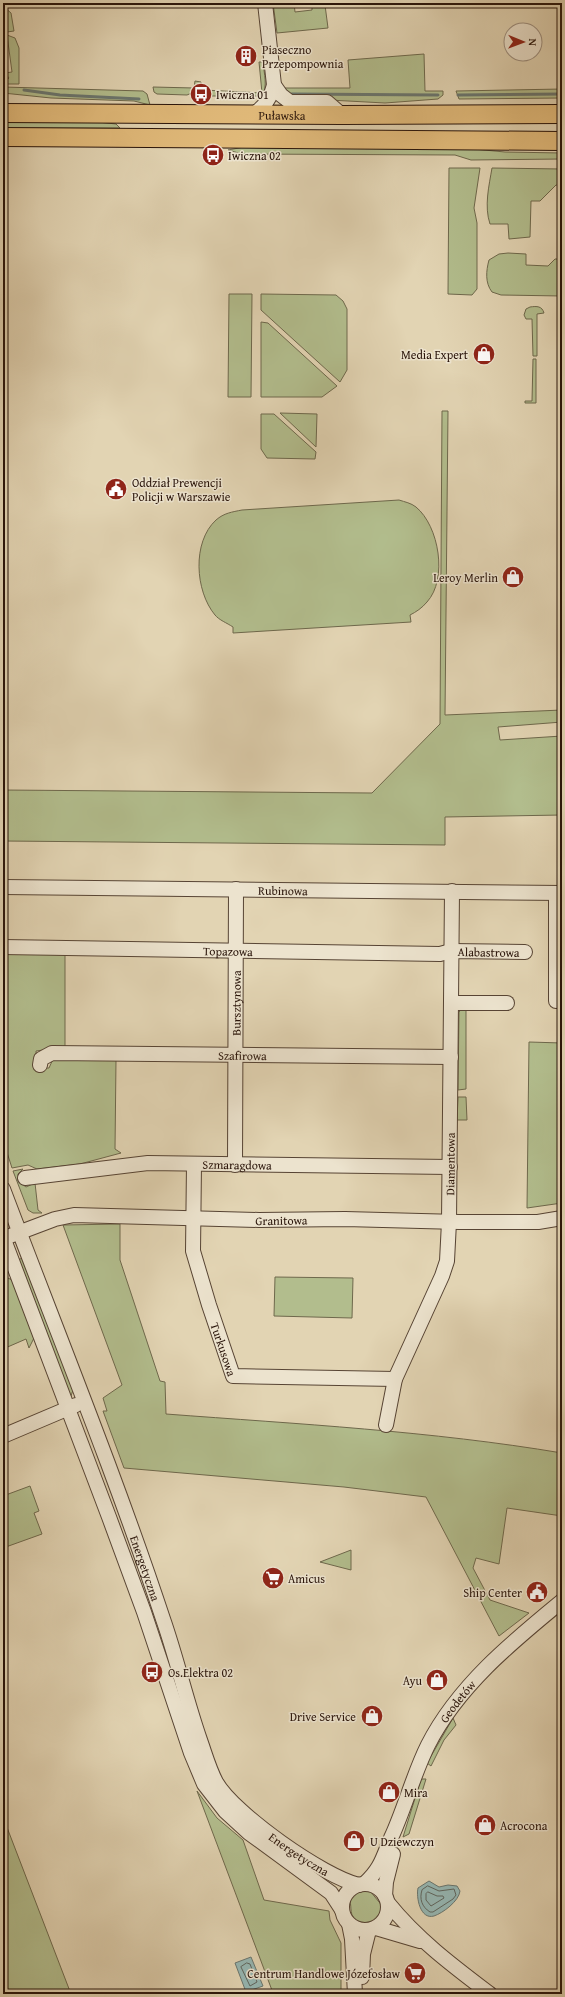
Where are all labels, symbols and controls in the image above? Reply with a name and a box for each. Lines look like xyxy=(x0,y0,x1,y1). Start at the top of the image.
north arrow xyxy=(503,22,543,62)
text: N xyxy=(525,38,541,47)
place label: Piaseczno Przepompownia xyxy=(262,41,344,72)
building icon: Piaseczno Przepompownia xyxy=(233,43,259,69)
bus stop icon: Iwiczna 01 xyxy=(188,81,214,107)
place label: Iwiczna 01 xyxy=(216,86,269,103)
street label: Puławska xyxy=(258,106,306,123)
bus stop icon: Iwiczna 02 xyxy=(200,142,226,168)
place label: Iwiczna 02 xyxy=(228,147,281,164)
shop icon: Media Expert xyxy=(471,341,497,367)
place label: Media Expert xyxy=(401,346,469,363)
place label: Oddział Prewencji Policji w Warszawie xyxy=(132,474,231,505)
public building icon: Oddział Prewencji Policji w Warszawie xyxy=(103,476,129,502)
shop icon: Leroy Merlin xyxy=(500,564,526,590)
place label: Leroy Merlin xyxy=(433,569,498,586)
street label: Rubinowa xyxy=(258,881,308,899)
street label: Topazowa xyxy=(203,942,253,960)
street label: Alabastrowa xyxy=(457,943,520,960)
street label: Bursztynowa xyxy=(227,970,244,1036)
street label: Szafirowa xyxy=(218,1046,267,1064)
street label: Diamentowa xyxy=(441,1132,458,1195)
street label: Szmaragdowa xyxy=(202,1155,272,1173)
street label: Granitowa xyxy=(255,1211,308,1229)
street label: Turkusowa xyxy=(207,1320,241,1379)
street label: Energetyczna xyxy=(126,1533,165,1603)
supermarket icon: Amicus xyxy=(260,1565,286,1591)
place label: Amicus xyxy=(288,1570,325,1587)
public building icon: Ship Center xyxy=(524,1579,550,1605)
place label: Ship Center xyxy=(463,1584,522,1601)
bus stop icon: Os.Elektra 02 xyxy=(139,1659,165,1685)
place label: Os.Elektra 02 xyxy=(168,1664,233,1681)
shop icon: Ayu xyxy=(424,1667,450,1693)
place label: Ayu xyxy=(403,1672,422,1689)
street label: Geodetów xyxy=(435,1676,479,1726)
shop icon: Drive Service xyxy=(359,1703,385,1729)
place label: Drive Service xyxy=(290,1708,356,1725)
shop icon: Mira xyxy=(376,1779,402,1805)
place label: Mira xyxy=(404,1784,428,1801)
shop icon: Acrocona xyxy=(472,1812,498,1838)
place label: Acrocona xyxy=(500,1817,548,1834)
street label: Energetyczna xyxy=(266,1828,332,1880)
shop icon: U Dziewczyn xyxy=(341,1828,367,1854)
place label: U Dziewczyn xyxy=(370,1833,434,1850)
supermarket icon: Centrum Handlowe Józefosław xyxy=(402,1960,428,1986)
place label: Centrum Handlowe Józefosław xyxy=(247,1965,400,1982)

